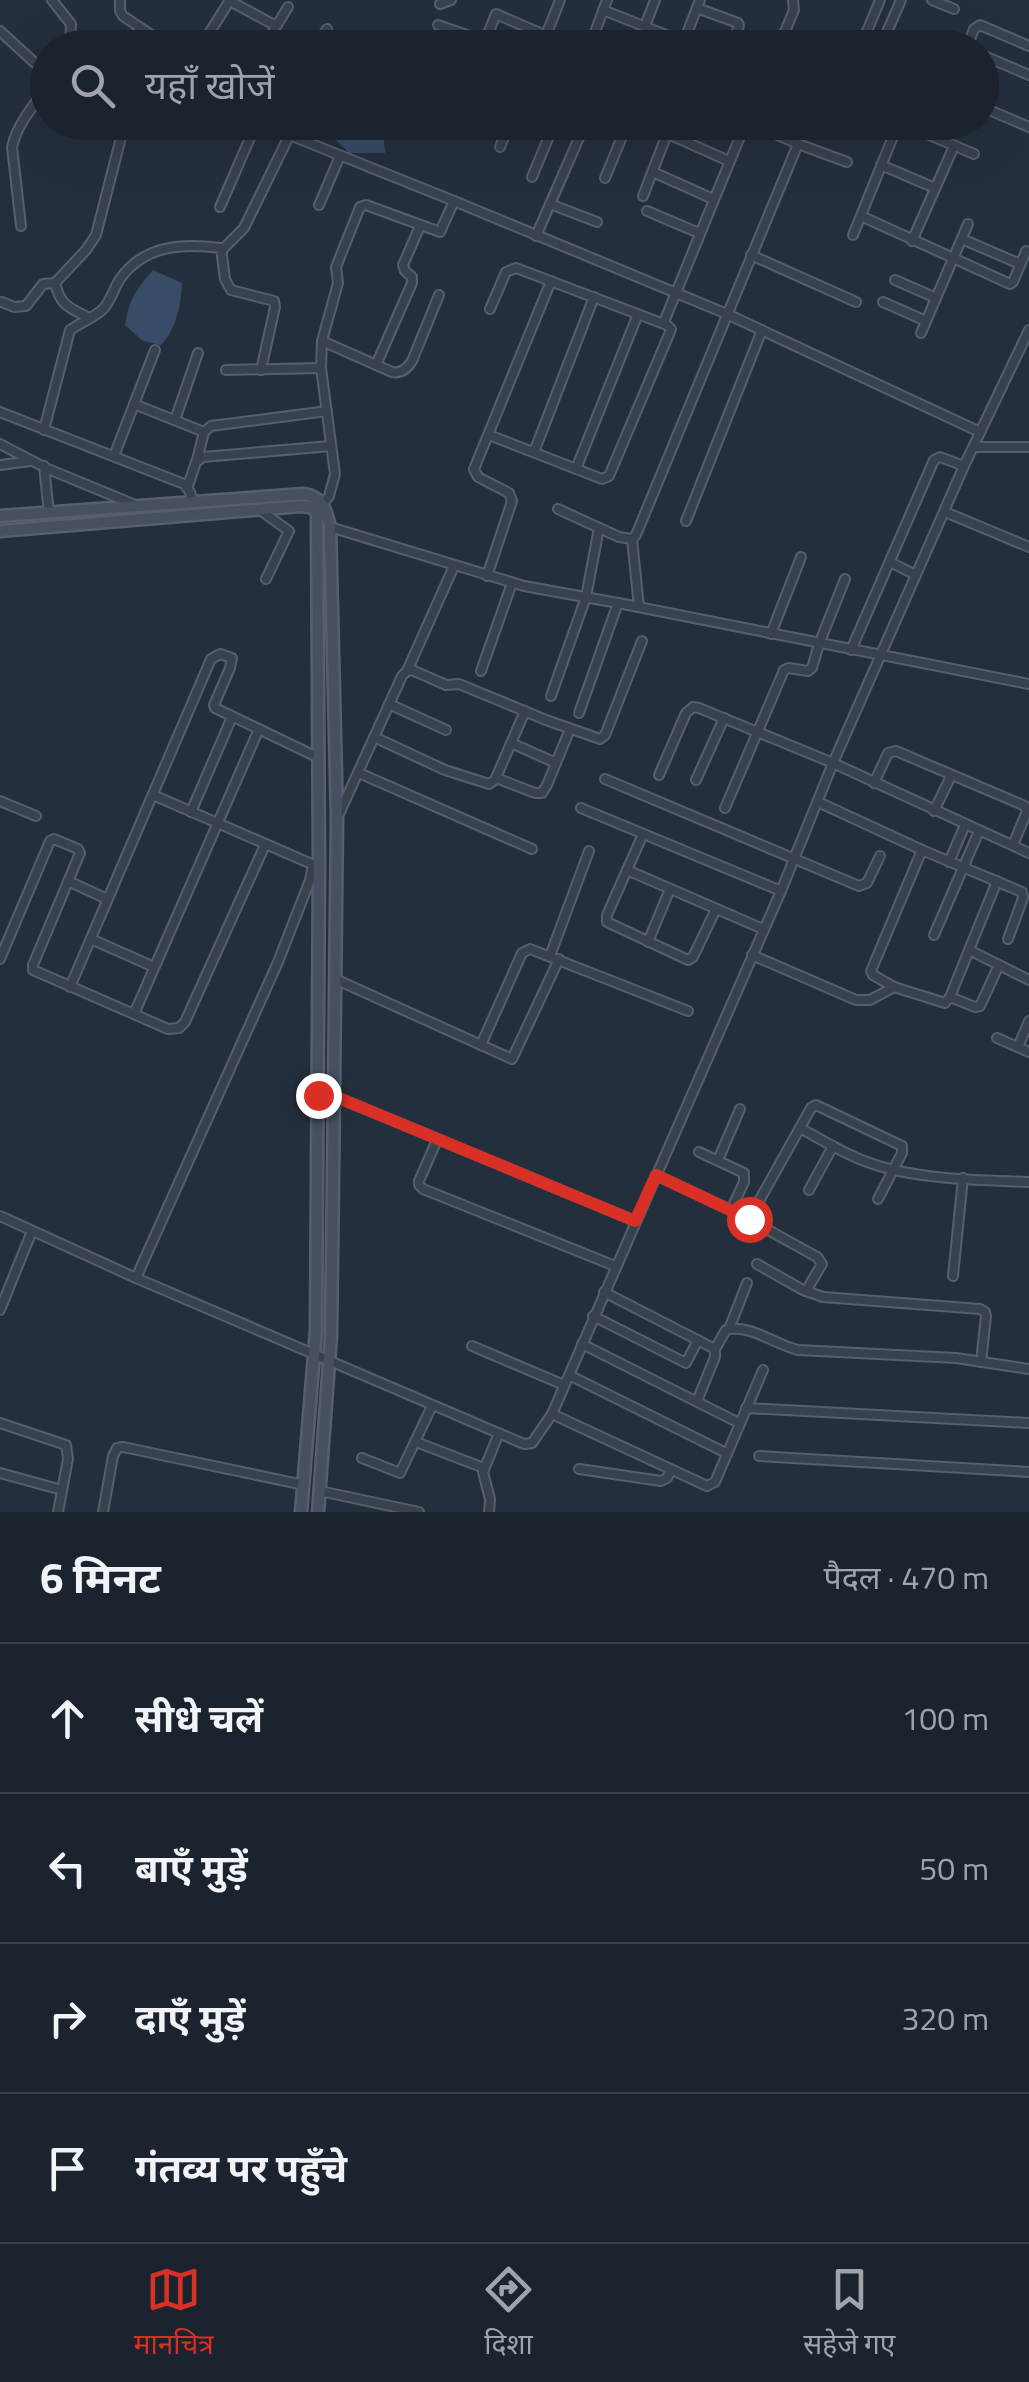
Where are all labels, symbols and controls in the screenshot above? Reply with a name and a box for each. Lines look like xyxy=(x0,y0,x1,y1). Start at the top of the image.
search box xyxy=(30,30,999,140)
text: यहाँ खोजें xyxy=(145,56,275,114)
icon: search xyxy=(65,58,120,113)
route end xyxy=(296,1073,342,1119)
route start xyxy=(727,1197,773,1243)
text: 6 मिनट xyxy=(40,1545,161,1609)
text: पैदल · 470 m xyxy=(824,1553,989,1601)
text: सीधे चलें xyxy=(135,1689,263,1747)
icon: ahead xyxy=(40,1691,95,1746)
text: 100 m xyxy=(901,1694,989,1742)
text: बाएँ मुड़ें xyxy=(135,1839,248,1897)
icon: left xyxy=(40,1841,95,1896)
text: 50 m xyxy=(919,1844,989,1892)
text: दाएँ मुड़ें xyxy=(135,1989,245,2047)
icon: right xyxy=(40,1991,95,2046)
text: 320 m xyxy=(901,1994,989,2042)
text: गंतव्य पर पहुँचे xyxy=(135,2139,347,2197)
icon: arrive xyxy=(40,2141,95,2196)
tab: मानचित्र xyxy=(134,2262,214,2365)
tab: दिशा xyxy=(481,2262,536,2365)
tab: सहेजे गए xyxy=(803,2262,895,2365)

